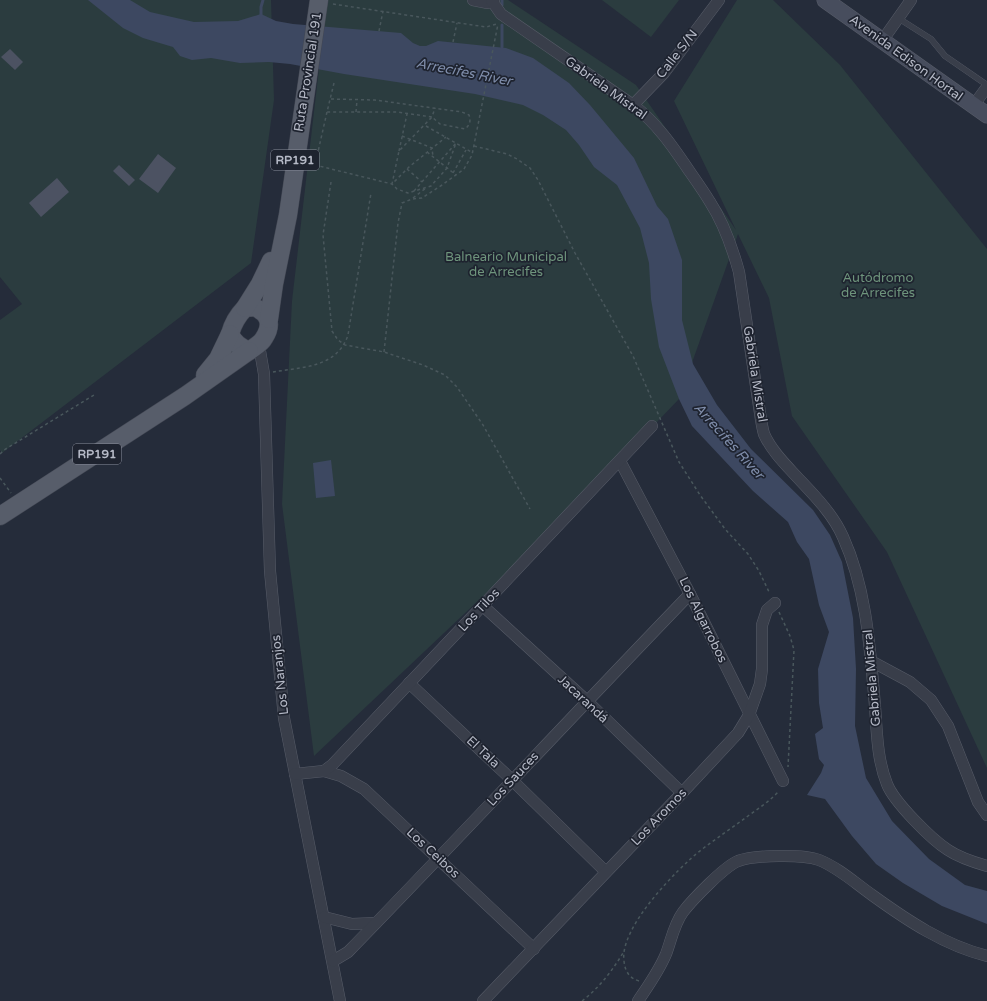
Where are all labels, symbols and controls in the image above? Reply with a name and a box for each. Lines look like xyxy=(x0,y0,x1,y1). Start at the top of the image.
street label: Ruta Provincial 191 xyxy=(291,11,325,133)
street label: Avenida Edison Hortal xyxy=(846,11,966,105)
street label: Calle S/N xyxy=(653,26,701,82)
street label: Gabriela Mistral xyxy=(562,53,650,123)
water label: Arrecifes River xyxy=(415,54,515,90)
road number: RP191 xyxy=(271,150,319,170)
park label: Balneario Municipal de Arrecifes xyxy=(445,249,567,280)
park label: Autódromo de Arrecifes xyxy=(841,270,915,301)
street label: Gabriela Mistral xyxy=(739,325,771,423)
water label: Arrecifes River xyxy=(690,399,769,484)
road number: RP191 xyxy=(73,444,121,464)
street label: Los Algarrobos xyxy=(675,575,731,665)
street label: Los Tilos xyxy=(455,585,503,635)
street label: Gabriela Mistral xyxy=(860,629,884,727)
street label: Los Naranjos xyxy=(268,634,292,716)
street label: Jacarandá xyxy=(554,672,612,726)
street label: El Tala xyxy=(463,733,503,771)
street label: Los Sauces xyxy=(484,748,542,810)
street label: Los Aromos xyxy=(628,785,690,849)
street label: Los Ceibos xyxy=(403,824,463,882)

